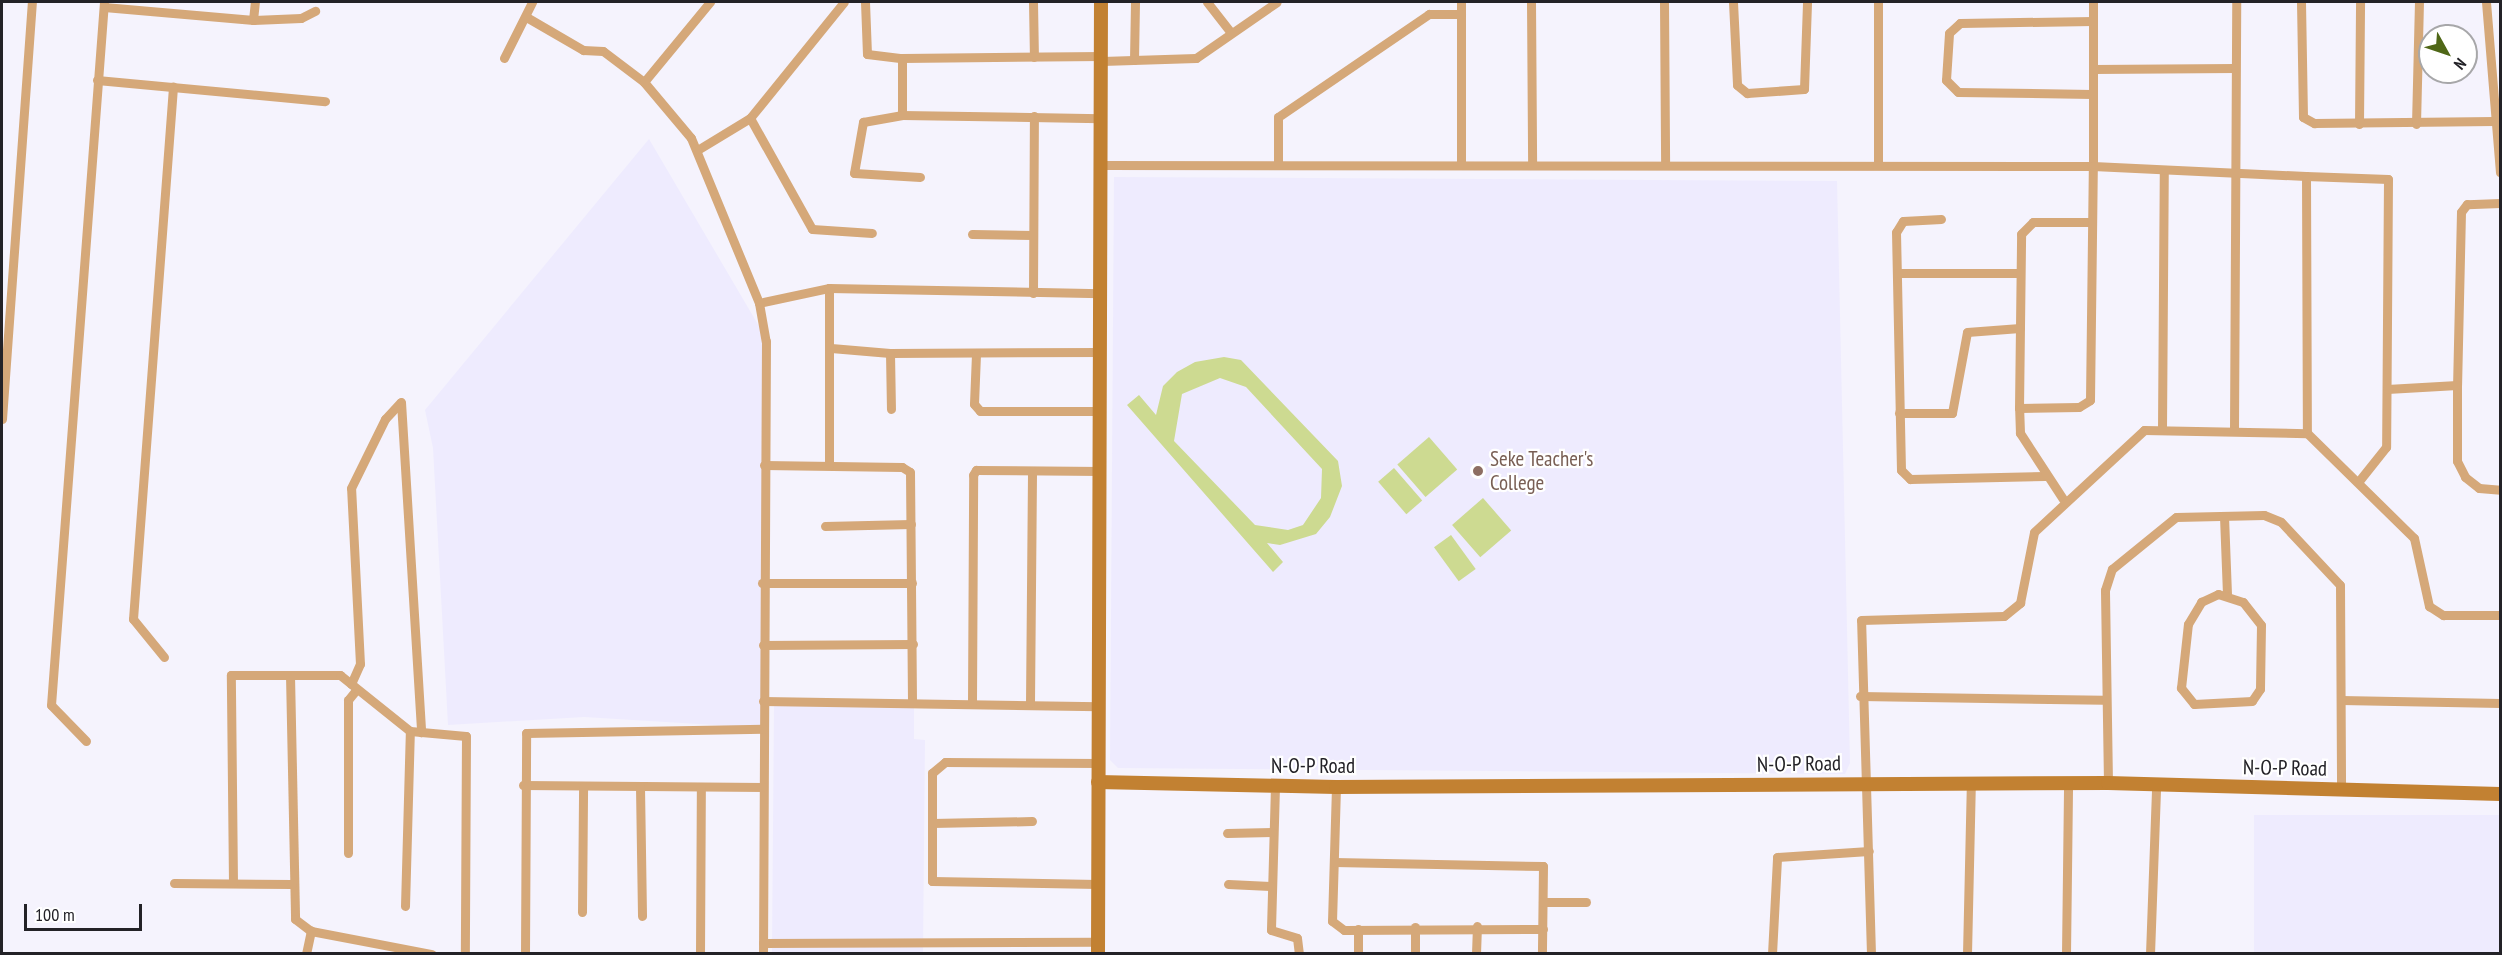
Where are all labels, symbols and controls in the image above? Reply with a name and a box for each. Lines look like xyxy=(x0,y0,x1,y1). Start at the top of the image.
north arrow xyxy=(2418,24,2478,84)
text: N xyxy=(2450,55,2471,74)
place label: Seke Teacher's College xyxy=(1490,446,1594,496)
marker: Seke Teacher's College xyxy=(1471,464,1485,478)
street label: N-O-P Road xyxy=(1756,751,1842,777)
street label: N-O-P Road xyxy=(1271,753,1355,779)
street label: N-O-P Road xyxy=(2242,755,2328,781)
scale bar xyxy=(27,892,146,930)
text: 100 m xyxy=(35,903,75,926)

